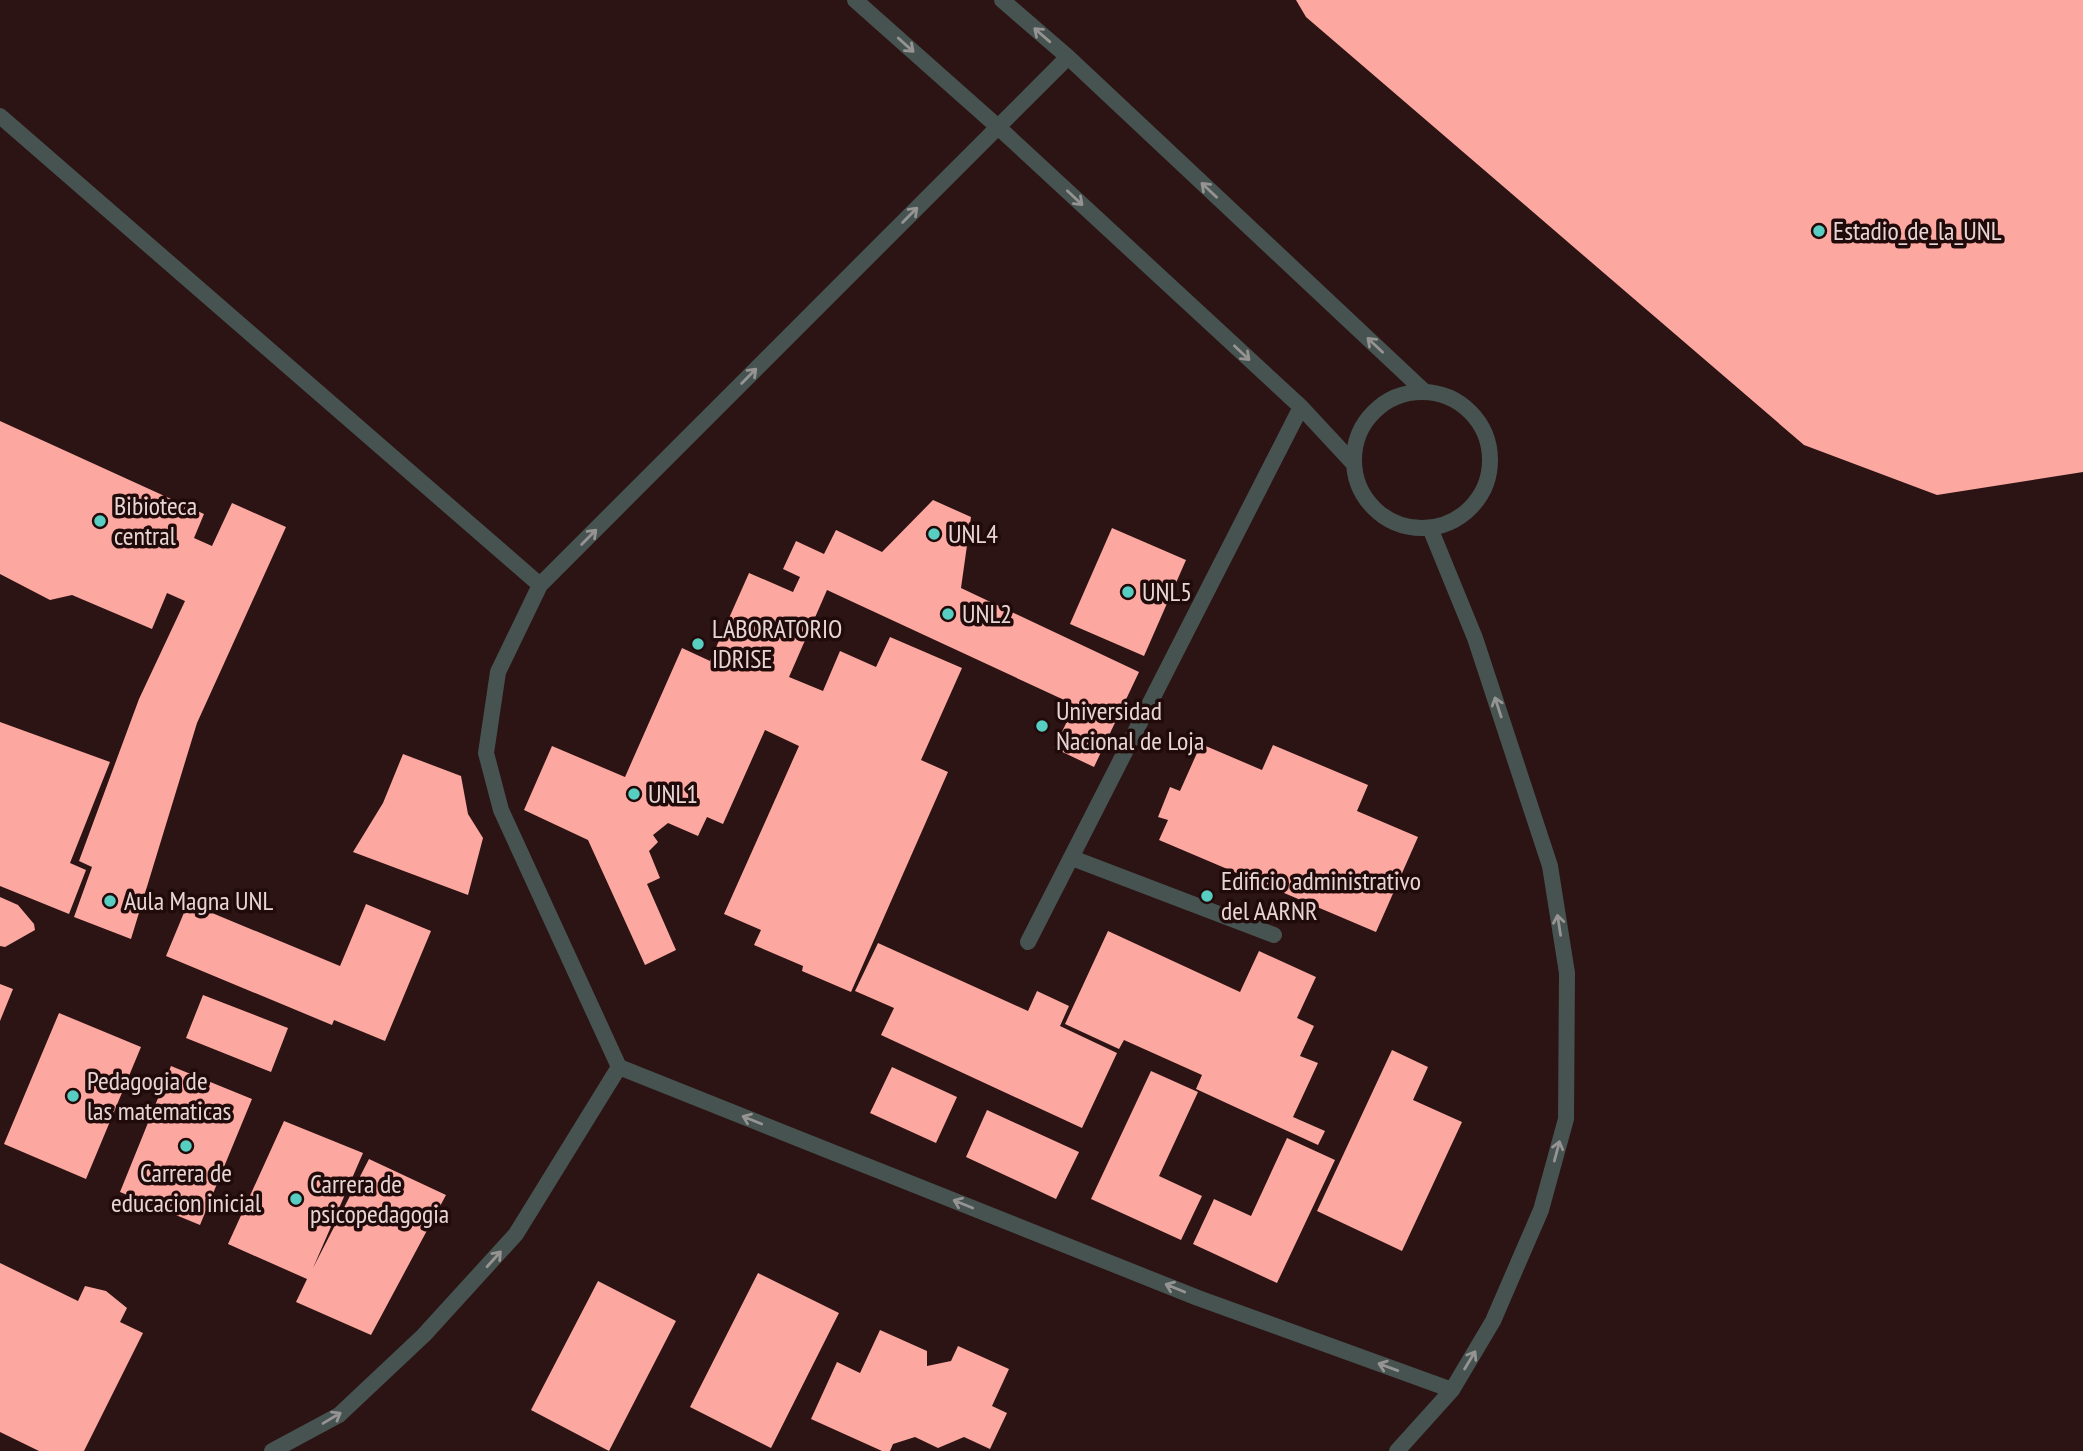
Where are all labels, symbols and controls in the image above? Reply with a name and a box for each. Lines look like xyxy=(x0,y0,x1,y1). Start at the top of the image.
one-way arrow xyxy=(1033,27,1051,43)
one-way arrow xyxy=(897,37,914,54)
one-way arrow xyxy=(1201,181,1218,198)
one-way arrow xyxy=(1066,190,1083,207)
one-way arrow xyxy=(902,207,919,224)
place label: Estadio_de_la_UNL xyxy=(1833,214,2002,247)
marker: Estadio_de_la_UNL xyxy=(1811,223,1827,239)
one-way arrow xyxy=(1367,337,1384,354)
one-way arrow xyxy=(1233,344,1250,361)
one-way arrow xyxy=(741,367,758,384)
place label: Bibioteca central xyxy=(114,489,197,552)
marker: Bibioteca central xyxy=(92,513,108,529)
place label: UNL4 xyxy=(948,517,998,550)
marker: UNL4 xyxy=(926,526,942,542)
one-way arrow xyxy=(580,528,597,545)
place label: UNL5 xyxy=(1142,575,1192,608)
marker: UNL5 xyxy=(1120,584,1136,600)
place label: UNL2 xyxy=(962,597,1012,630)
marker: UNL2 xyxy=(940,606,956,622)
place label: LABORATORIO IDRISE xyxy=(712,612,842,675)
marker: LABORATORIO IDRISE xyxy=(690,636,706,652)
place label: Universidad Nacional de Loja xyxy=(1056,694,1204,757)
one-way arrow xyxy=(1491,696,1503,718)
marker: Universidad Nacional de Loja xyxy=(1034,718,1050,734)
place label: UNL1 xyxy=(648,777,698,810)
marker: UNL1 xyxy=(626,786,642,802)
place label: Edificio administrativo del AARNR xyxy=(1221,864,1421,927)
place label: Aula Magna UNL xyxy=(124,884,274,917)
marker: Edificio administrativo del AARNR xyxy=(1199,888,1215,904)
marker: Aula Magna UNL xyxy=(102,893,118,909)
one-way arrow xyxy=(1552,914,1565,937)
place label: Pedagogia de las matematicas xyxy=(87,1064,231,1127)
marker: Pedagogia de las matematicas xyxy=(65,1088,81,1104)
one-way arrow xyxy=(742,1112,764,1125)
marker: Carrera de educacion inicial xyxy=(178,1138,194,1154)
one-way arrow xyxy=(1551,1140,1564,1163)
place label: Carrera de educacion inicial xyxy=(111,1156,261,1219)
place label: Carrera de psicopedagogia xyxy=(310,1167,449,1230)
marker: Carrera de psicopedagogia xyxy=(288,1191,304,1207)
one-way arrow xyxy=(953,1196,975,1209)
one-way arrow xyxy=(485,1251,502,1268)
one-way arrow xyxy=(1164,1281,1186,1294)
one-way arrow xyxy=(1464,1350,1478,1370)
one-way arrow xyxy=(1378,1359,1400,1372)
one-way arrow xyxy=(321,1411,341,1425)

